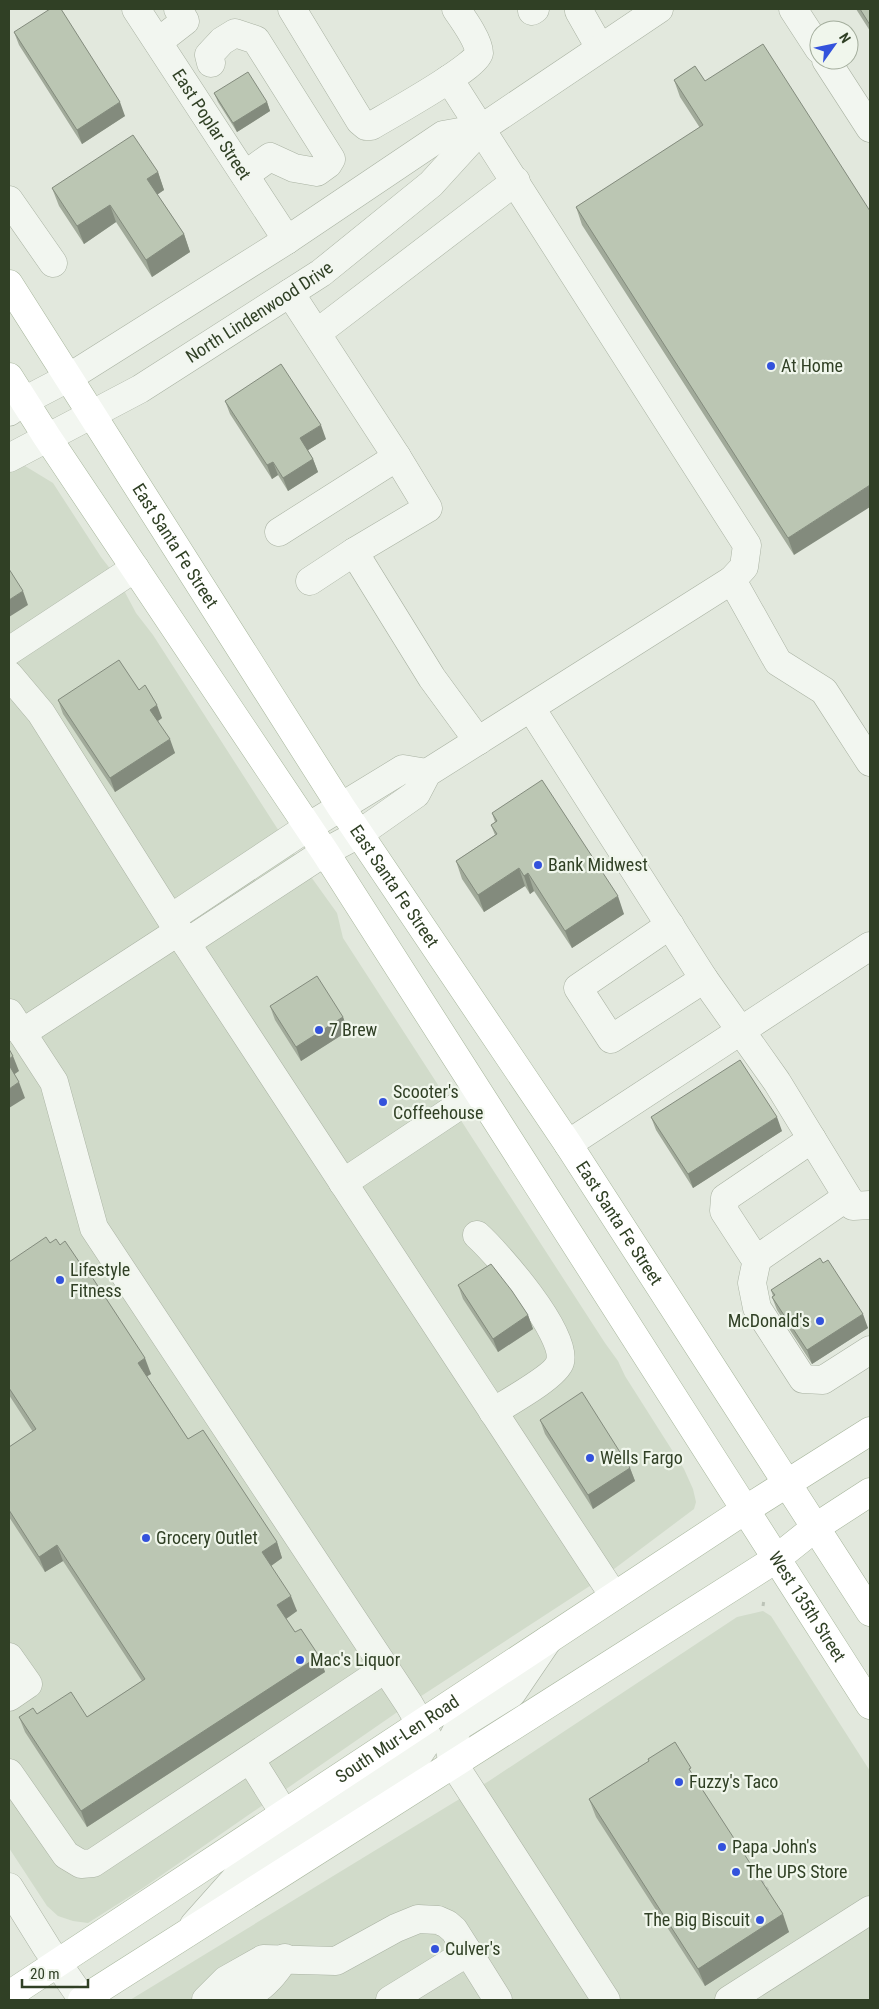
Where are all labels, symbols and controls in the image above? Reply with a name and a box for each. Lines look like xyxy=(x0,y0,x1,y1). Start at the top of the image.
north arrow xyxy=(809,20,859,70)
text: N xyxy=(836,30,854,46)
street label: East Poplar Street xyxy=(168,65,256,183)
street label: North Lindenwood Drive xyxy=(182,257,337,367)
place label: At Home xyxy=(781,355,843,376)
marker: At Home xyxy=(765,360,777,372)
street label: East Santa Fe Street xyxy=(128,479,223,612)
street label: East Santa Fe Street xyxy=(346,821,444,951)
place label: Bank Midwest xyxy=(548,854,648,875)
marker: Bank Midwest xyxy=(532,859,544,871)
place label: 7 Brew xyxy=(329,1019,378,1040)
marker: 7 Brew xyxy=(313,1024,325,1036)
place label: Scooter's Coffeehouse xyxy=(393,1081,483,1123)
marker: Scooter's Coffeehouse xyxy=(377,1096,389,1108)
street label: East Santa Fe Street xyxy=(572,1157,667,1289)
place label: Lifestyle Fitness xyxy=(70,1259,130,1301)
marker: Lifestyle Fitness xyxy=(54,1274,66,1286)
place label: McDonald's xyxy=(728,1310,810,1331)
marker: McDonald's xyxy=(814,1315,826,1327)
place label: Wells Fargo xyxy=(600,1447,683,1468)
marker: Wells Fargo xyxy=(584,1452,596,1464)
place label: Grocery Outlet xyxy=(156,1527,258,1548)
marker: Grocery Outlet xyxy=(140,1532,152,1544)
street label: West 135th Street xyxy=(765,1547,850,1665)
place label: Mac's Liquor xyxy=(310,1649,401,1670)
marker: Mac's Liquor xyxy=(294,1654,306,1666)
street label: South Mur-Len Road xyxy=(331,1690,463,1787)
place label: Fuzzy's Taco xyxy=(689,1771,778,1792)
marker: Fuzzy's Taco xyxy=(673,1776,685,1788)
place label: Papa John's xyxy=(732,1836,817,1857)
marker: Papa John's xyxy=(716,1841,728,1853)
place label: The UPS Store xyxy=(746,1861,847,1882)
marker: The UPS Store xyxy=(730,1866,742,1878)
place label: The Big Biscuit xyxy=(644,1909,750,1930)
marker: The Big Biscuit xyxy=(754,1914,766,1926)
place label: Culver's xyxy=(445,1938,500,1959)
marker: Culver's xyxy=(429,1943,441,1955)
scale bar xyxy=(22,1956,89,1988)
text: 20 m xyxy=(30,1965,60,1983)

